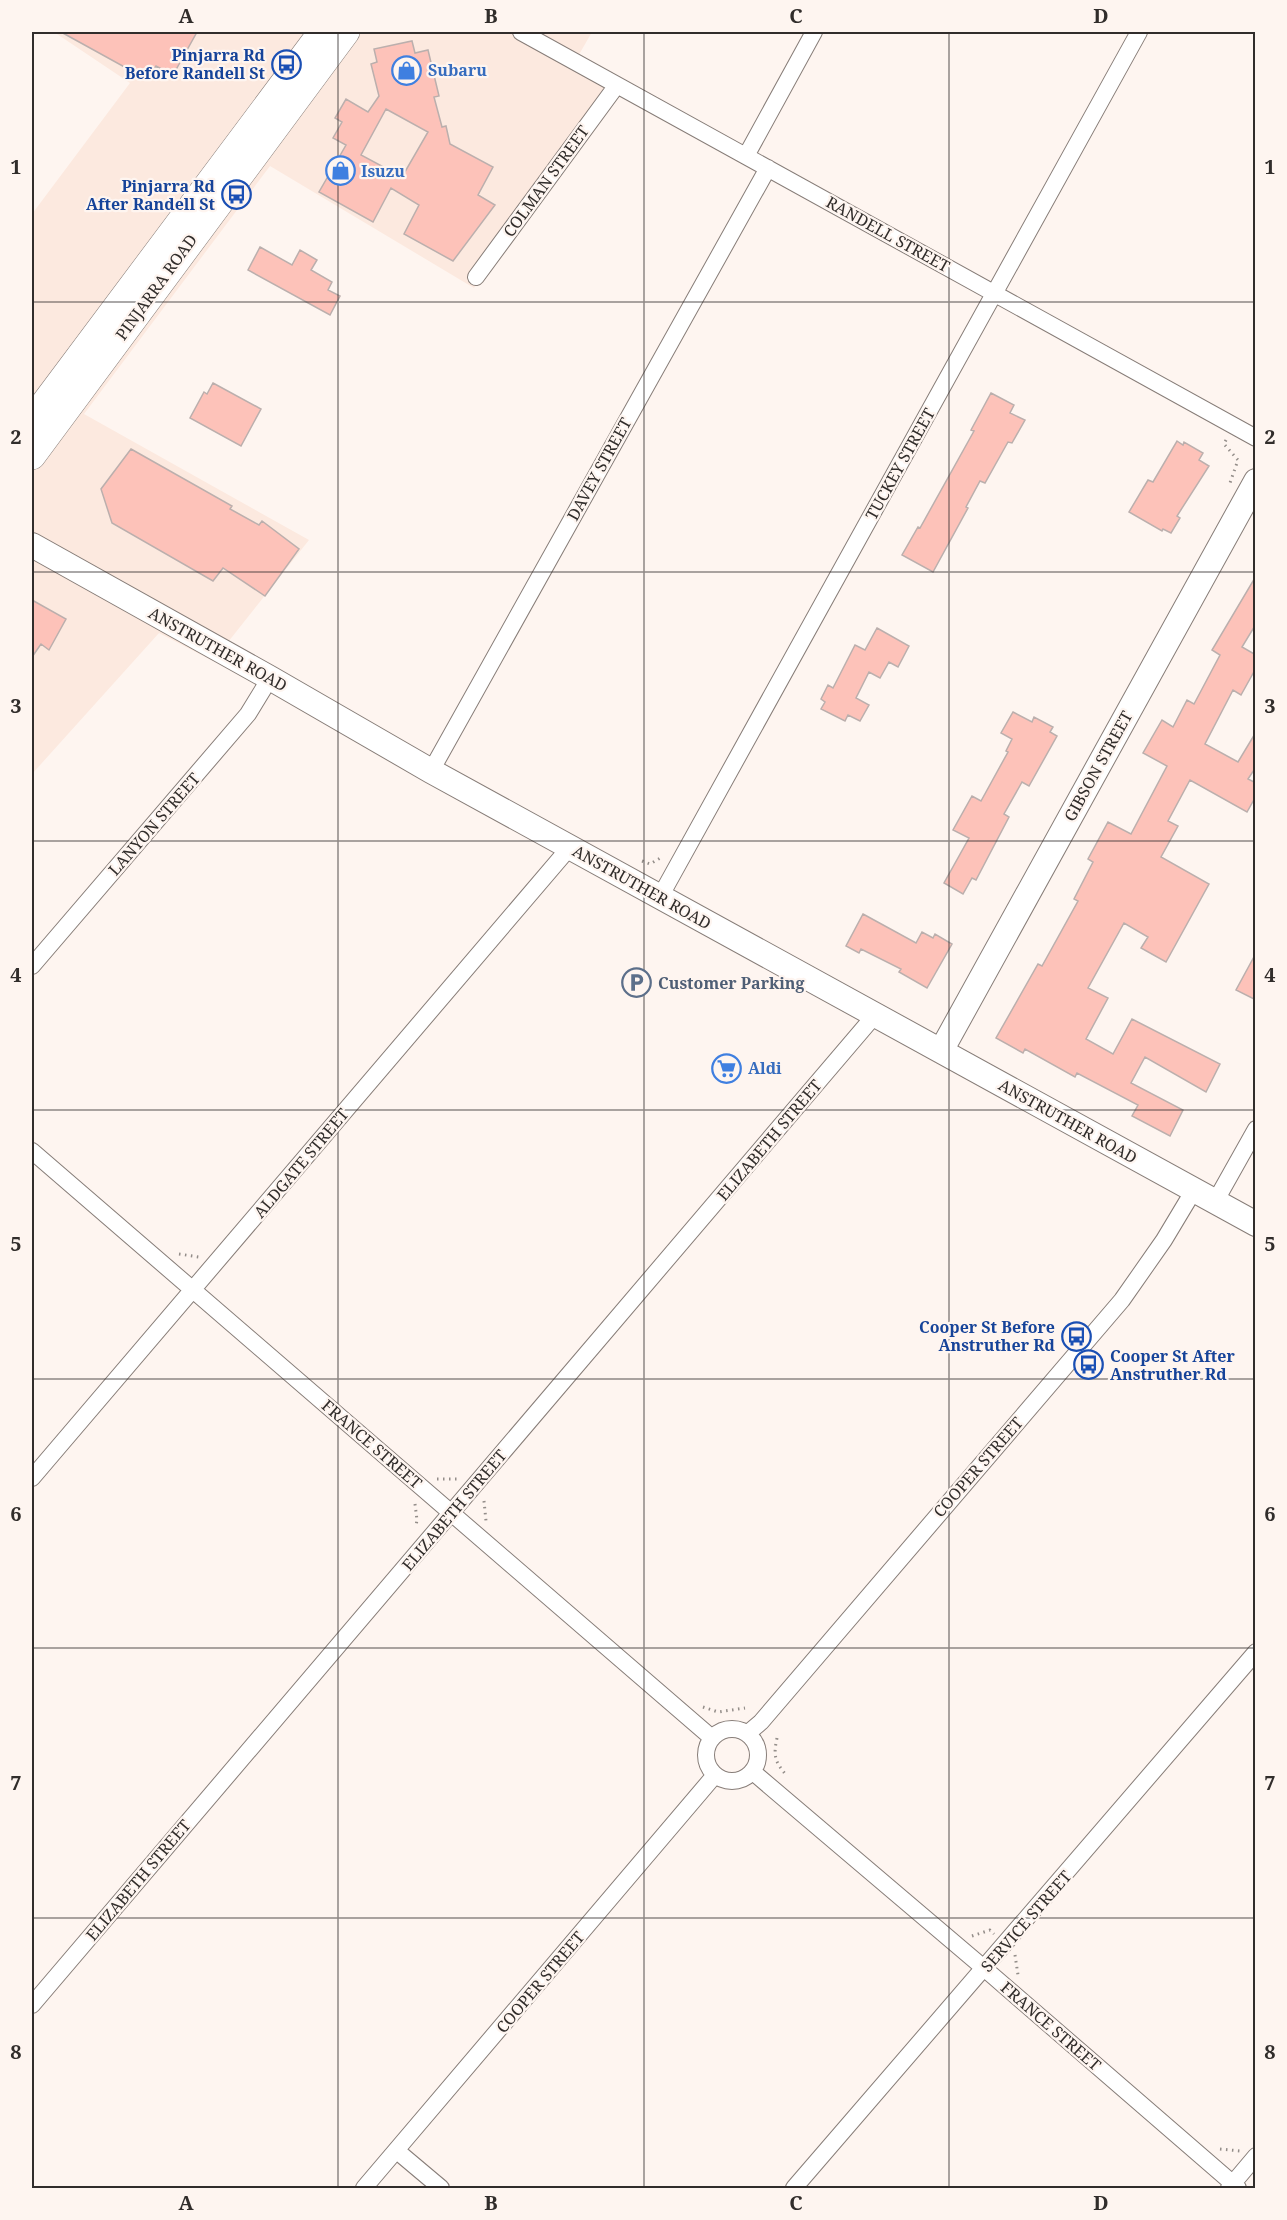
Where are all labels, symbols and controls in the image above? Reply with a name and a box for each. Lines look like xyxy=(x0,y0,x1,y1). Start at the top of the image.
text: A xyxy=(178,2,194,29)
text: B xyxy=(484,2,498,29)
text: C xyxy=(789,2,803,29)
text: D xyxy=(1093,2,1109,29)
place label: Pinjarra Rd Before Randell St xyxy=(125,44,266,84)
bus stop icon: Pinjarra Rd Before Randell St xyxy=(270,48,302,80)
shop icon: Subaru xyxy=(391,54,423,86)
place label: Subaru xyxy=(428,59,487,81)
street label: COLMAN STREET xyxy=(498,121,594,241)
text: 1 xyxy=(10,153,22,180)
text: 1 xyxy=(1264,153,1276,180)
shop icon: Isuzu xyxy=(324,155,356,187)
place label: Isuzu xyxy=(361,160,405,182)
place label: Pinjarra Rd After Randell St xyxy=(86,175,216,215)
bus stop icon: Pinjarra Rd After Randell St xyxy=(220,179,252,211)
street label: RANDELL STREET xyxy=(822,191,954,277)
street label: PINJARRA ROAD xyxy=(110,230,202,344)
street label: TUCKEY STREET xyxy=(860,404,940,524)
street label: DAVEY STREET xyxy=(562,413,636,524)
text: 2 xyxy=(10,423,22,450)
text: 2 xyxy=(1264,423,1276,450)
street label: ANSTRUTHER ROAD xyxy=(145,602,291,696)
text: 3 xyxy=(10,692,22,719)
text: 3 xyxy=(1264,692,1276,719)
street label: GIBSON STREET xyxy=(1059,707,1138,825)
street label: LANYON STREET xyxy=(103,768,205,880)
street label: ANSTRUTHER ROAD xyxy=(569,840,715,934)
text: 4 xyxy=(10,961,22,988)
text: 4 xyxy=(1264,961,1276,988)
parking icon: Customer Parking xyxy=(621,967,653,999)
place label: Customer Parking xyxy=(658,972,805,994)
supermarket icon: Aldi xyxy=(711,1052,743,1084)
place label: Aldi xyxy=(748,1057,782,1079)
street label: ANSTRUTHER ROAD xyxy=(995,1074,1141,1168)
street label: ELIZABETH STREET xyxy=(712,1075,826,1205)
street label: ALDGATE STREET xyxy=(249,1103,354,1223)
text: 5 xyxy=(10,1230,22,1257)
text: 5 xyxy=(1264,1230,1276,1257)
place label: Cooper St Before Anstruther Rd xyxy=(919,1316,1056,1356)
bus stop icon: Cooper St Before Anstruther Rd xyxy=(1060,1320,1092,1352)
place label: Cooper St After Anstruther Rd xyxy=(1110,1345,1235,1385)
bus stop icon: Cooper St After Anstruther Rd xyxy=(1073,1349,1105,1381)
street label: FRANCE STREET xyxy=(317,1394,427,1494)
street label: COOPER STREET xyxy=(928,1412,1028,1522)
street label: ELIZABETH STREET xyxy=(397,1445,511,1575)
text: 6 xyxy=(10,1500,22,1527)
text: 6 xyxy=(1264,1500,1276,1527)
text: 7 xyxy=(10,1769,22,1796)
text: 7 xyxy=(1264,1769,1276,1796)
street label: ELIZABETH STREET xyxy=(81,1815,195,1945)
street label: SERVICE STREET xyxy=(976,1865,1076,1976)
street label: COOPER STREET xyxy=(491,1926,589,2037)
street label: FRANCE STREET xyxy=(996,1976,1106,2076)
text: 8 xyxy=(10,2038,22,2065)
text: 8 xyxy=(1264,2038,1276,2065)
text: A xyxy=(178,2189,194,2216)
text: B xyxy=(484,2189,498,2216)
text: C xyxy=(789,2189,803,2216)
text: D xyxy=(1093,2189,1109,2216)

